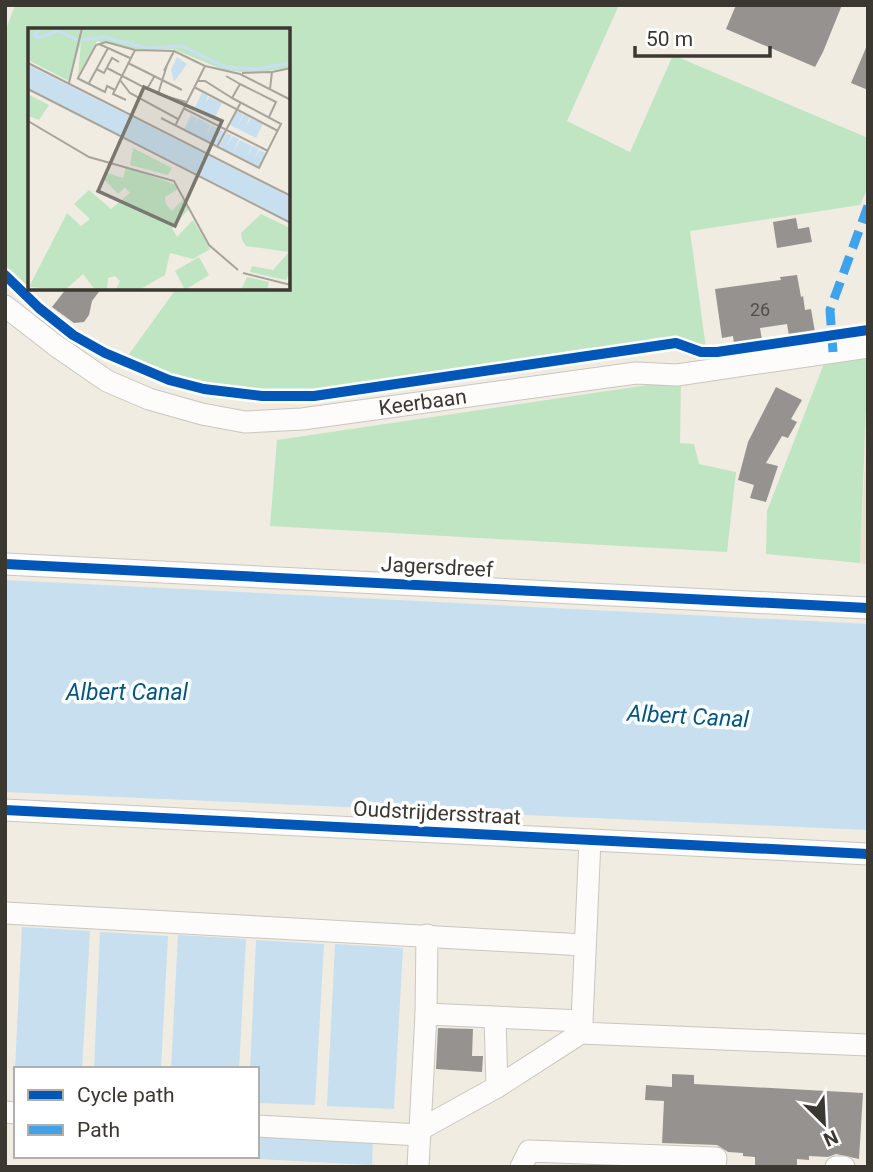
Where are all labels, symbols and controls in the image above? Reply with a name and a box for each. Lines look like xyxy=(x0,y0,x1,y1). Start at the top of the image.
scale bar xyxy=(635,14,770,58)
text: 50 m xyxy=(646,27,693,51)
inset map xyxy=(28,28,290,290)
house number: 26 xyxy=(750,299,770,320)
street label: Keerbaan xyxy=(377,384,468,420)
street label: Jagersdreef xyxy=(380,552,494,582)
water label: Albert Canal xyxy=(65,679,189,706)
water label: Albert Canal xyxy=(625,700,750,733)
street label: Oudstrijdersstraat xyxy=(353,797,522,829)
legend xyxy=(14,1067,259,1158)
text: Cycle path xyxy=(77,1083,175,1107)
north arrow xyxy=(789,1088,859,1158)
text: Path xyxy=(77,1118,120,1142)
text: N xyxy=(820,1125,842,1151)

